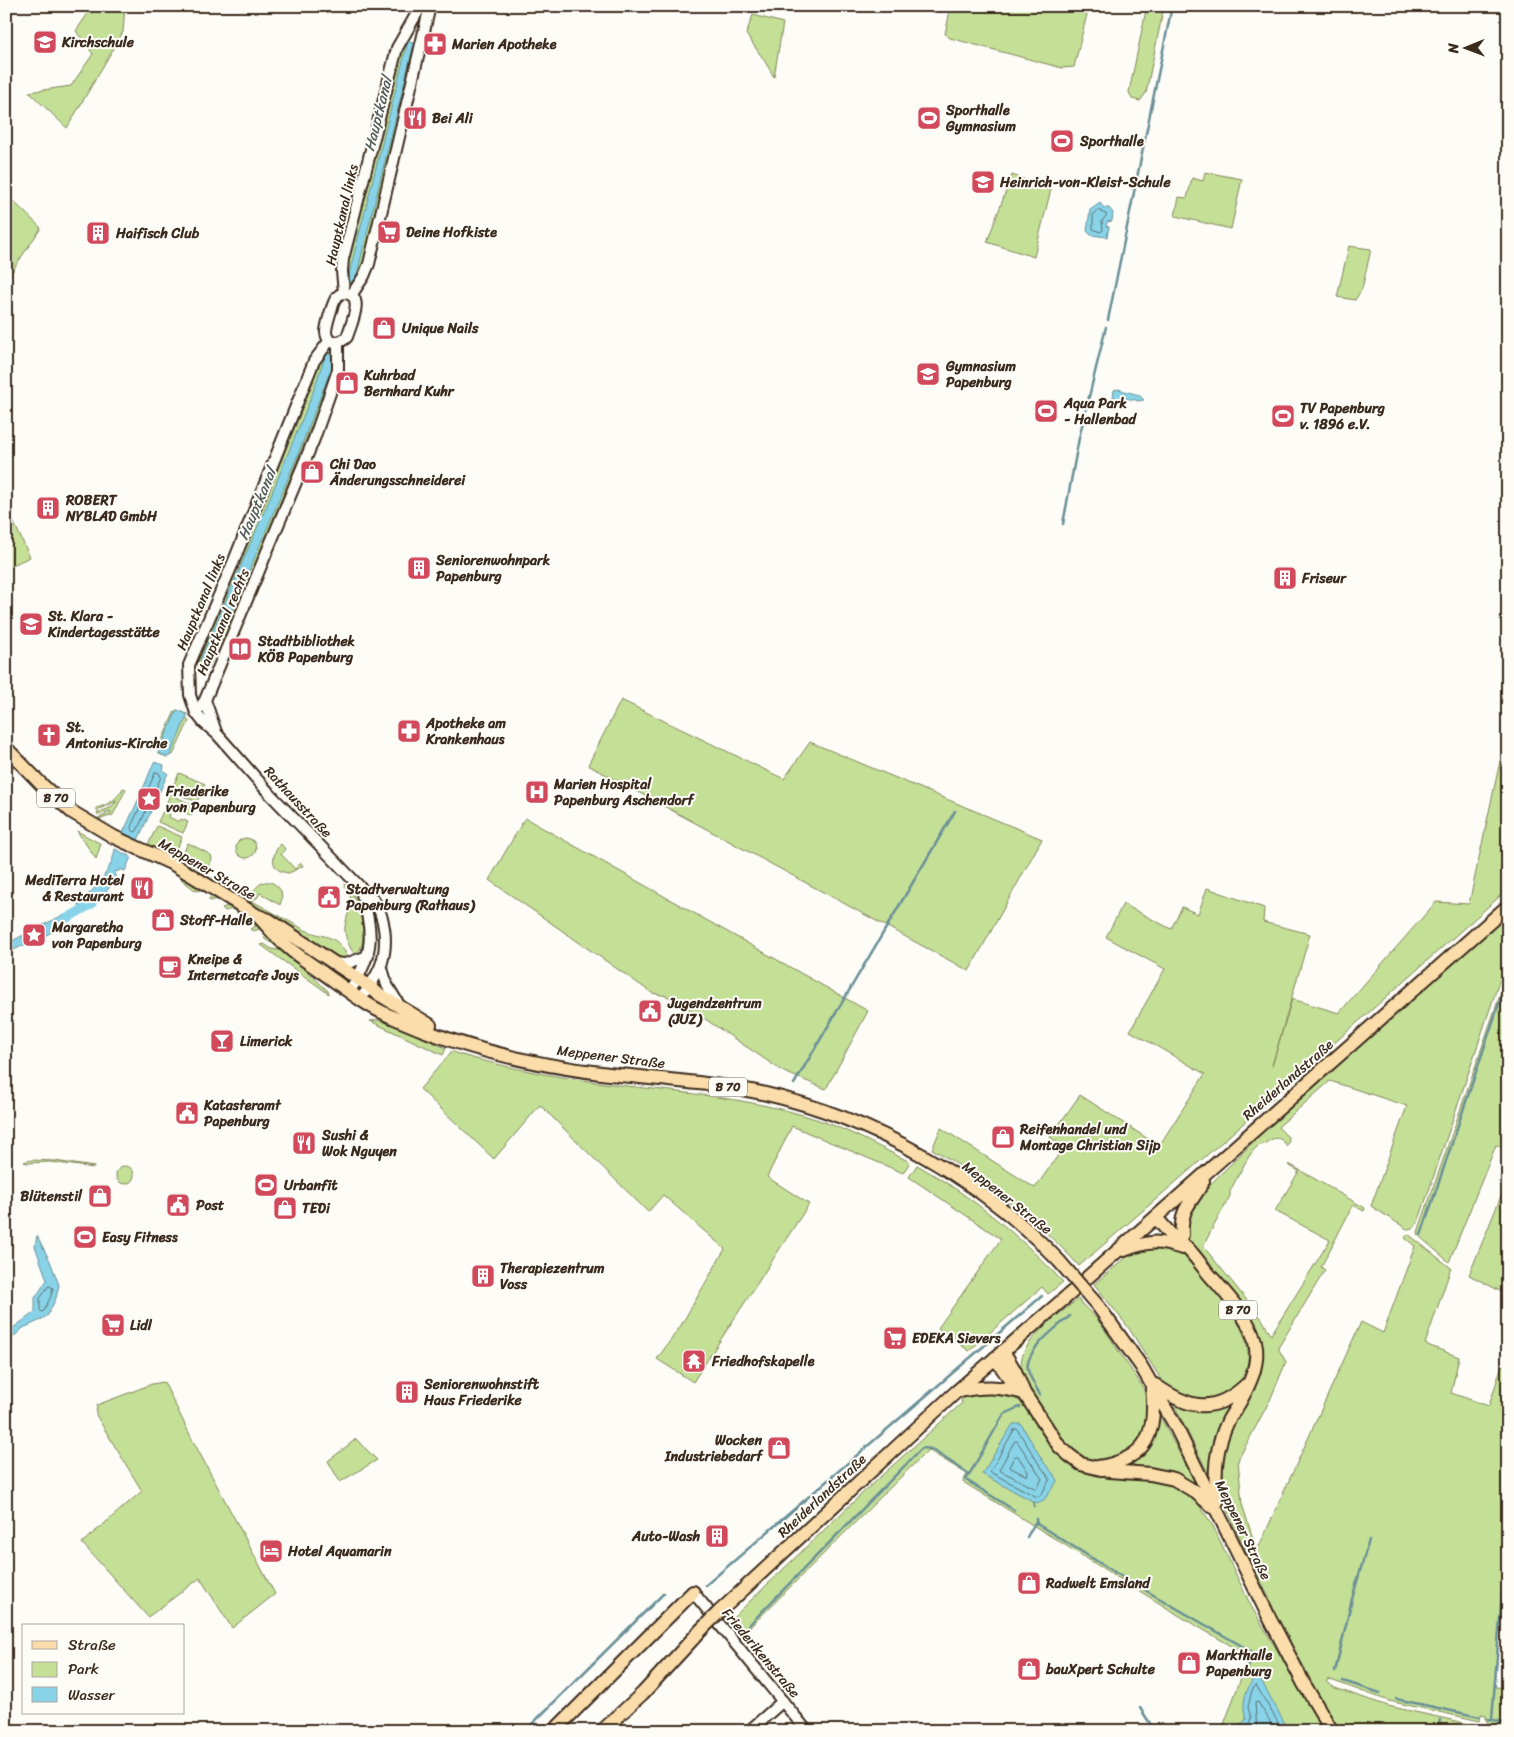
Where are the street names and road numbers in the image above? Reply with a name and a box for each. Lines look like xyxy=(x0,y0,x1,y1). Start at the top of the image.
street label: Hauptkanal links xyxy=(318,162,366,268)
street label: Hauptkanal links xyxy=(169,549,233,654)
street label: Hauptkanal rechts xyxy=(189,564,257,679)
street label: Rathausstraße xyxy=(258,760,338,844)
road number: B 70 xyxy=(37,788,75,808)
street label: Meppener Straße xyxy=(154,831,260,907)
street label: Rheiderlandstraße xyxy=(1237,1033,1340,1127)
street label: Meppener Straße xyxy=(555,1038,667,1076)
road number: B 70 xyxy=(709,1078,747,1096)
street label: Meppener Straße xyxy=(956,1155,1058,1241)
road number: B 70 xyxy=(1219,1300,1257,1320)
street label: Rheiderlandstraße xyxy=(772,1448,873,1544)
street label: Meppener Straße xyxy=(1208,1476,1278,1584)
street label: Friederikenstraße xyxy=(715,1602,807,1704)

